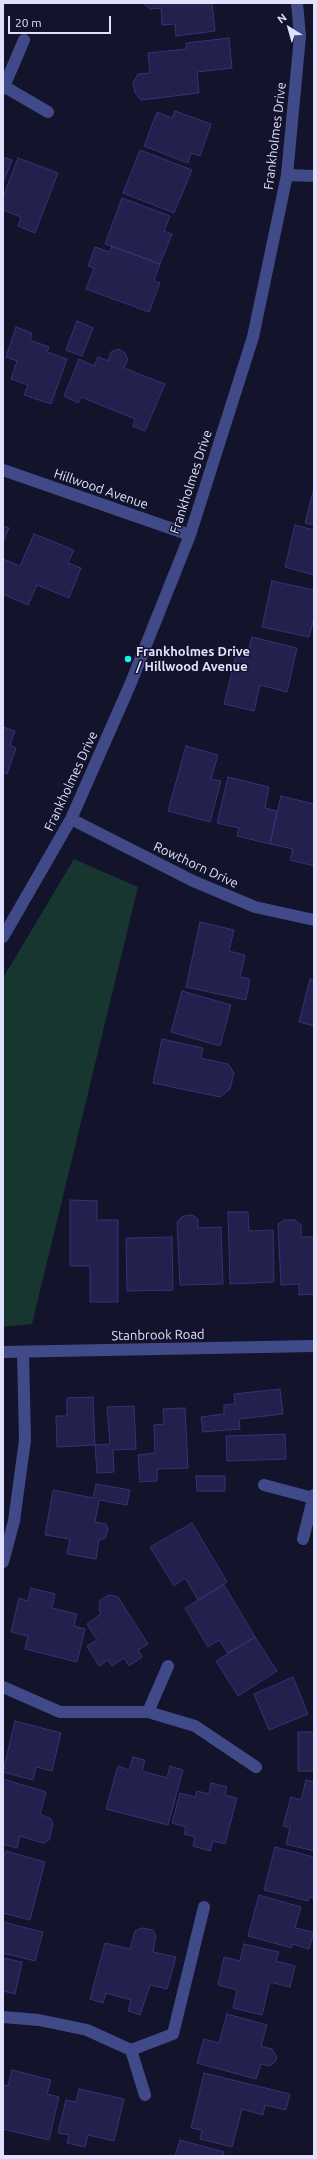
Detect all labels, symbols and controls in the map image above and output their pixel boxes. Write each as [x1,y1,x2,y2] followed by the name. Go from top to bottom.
[10,8,113,34] scale bar
[269,8,309,48] north arrow
[275,11,289,26] text: N
[15,16,42,29] text: 20 m
[261,81,289,191] street label: Frankholmes Drive
[167,428,215,536] street label: Frankholmes Drive
[52,466,150,512] street label: Hillwood Avenue
[136,644,250,675] place label: Frankholmes Drive / Hillwood Avenue
[123,654,133,664] marker: Frankholmes Drive / Hillwood Avenue
[41,729,101,833] street label: Frankholmes Drive
[151,839,241,891] street label: Rowthorn Drive
[111,1326,205,1344] street label: Stanbrook Road

